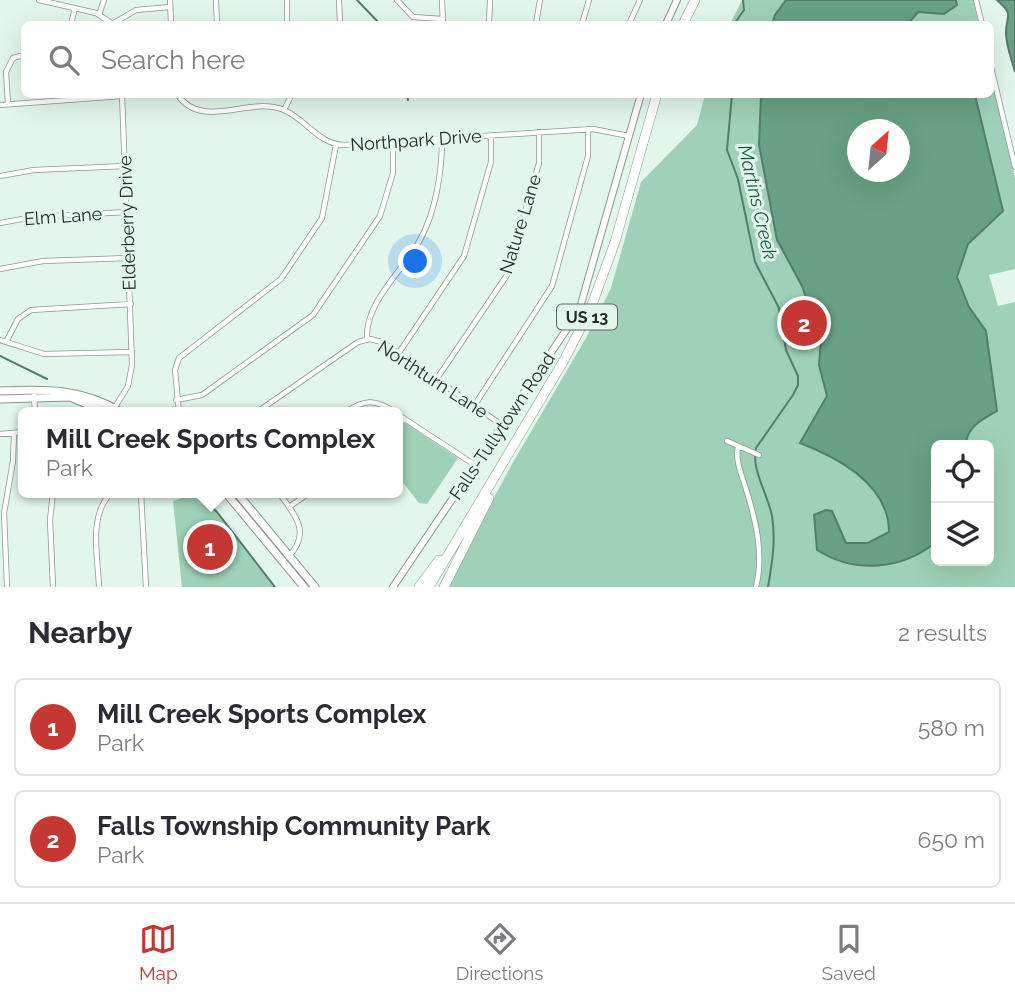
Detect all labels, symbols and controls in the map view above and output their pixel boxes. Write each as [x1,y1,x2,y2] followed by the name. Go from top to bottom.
[21,21,994,98] search box
[45,41,83,79] icon: search
[101,45,245,75] text: Search here
[847,119,910,182] north arrow
[350,125,483,155] street label: Northpark Drive
[734,142,782,262] water label: Martins Creek
[114,155,140,291] street label: Elderberry Drive
[495,171,545,276] street label: Nature Lane
[23,203,103,229] street label: Elm Lane
[398,244,432,278] your location
[781,297,827,349] pin: 2
[557,304,617,330] road number: US 13
[374,336,492,423] street label: Northturn Lane
[445,349,559,503] street label: Falls-Tullytown Road
[18,407,403,498] popup
[46,424,375,454] text: Mill Creek Sports Complex
[931,440,994,566] map controls
[931,440,994,503] button: locate
[46,454,93,481] text: Park
[931,503,994,566] button: layers
[187,521,233,573] pin: 1
[28,615,132,650] text: Nearby
[898,619,987,646] text: 2 results
[97,699,426,729] text: Mill Creek Sports Complex
[47,714,59,741] text: 1
[918,714,985,741] text: 580 m
[97,729,144,756] text: Park
[97,811,490,841] text: Falls Township Community Park
[47,826,59,853] text: 2
[918,826,985,853] text: 650 m
[97,841,144,868] text: Park
[139,920,178,984] tab: Map
[456,920,544,984] tab: Directions
[822,920,876,984] tab: Saved

